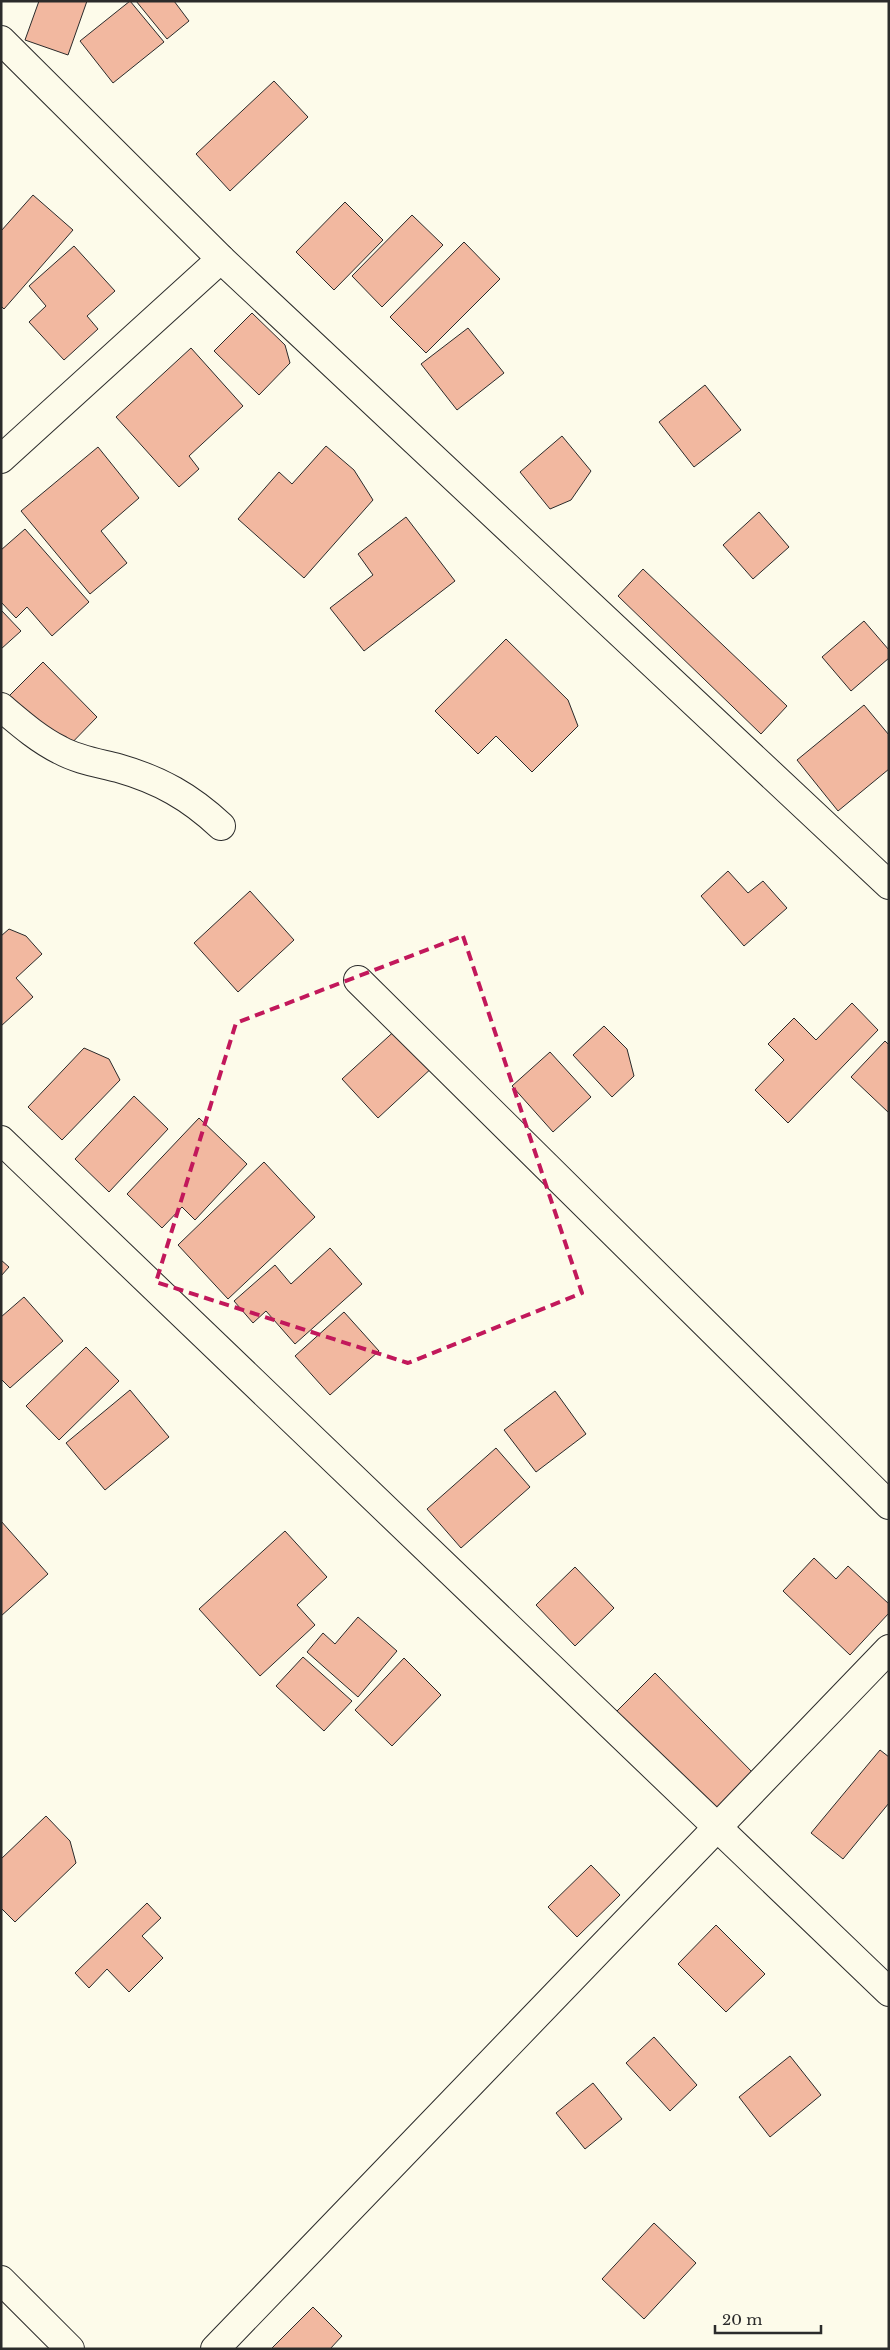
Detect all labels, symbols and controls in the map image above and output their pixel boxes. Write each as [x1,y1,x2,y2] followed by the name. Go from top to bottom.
[715,2302,821,2334] scale bar
[722,2310,762,2329] text: 20 m

